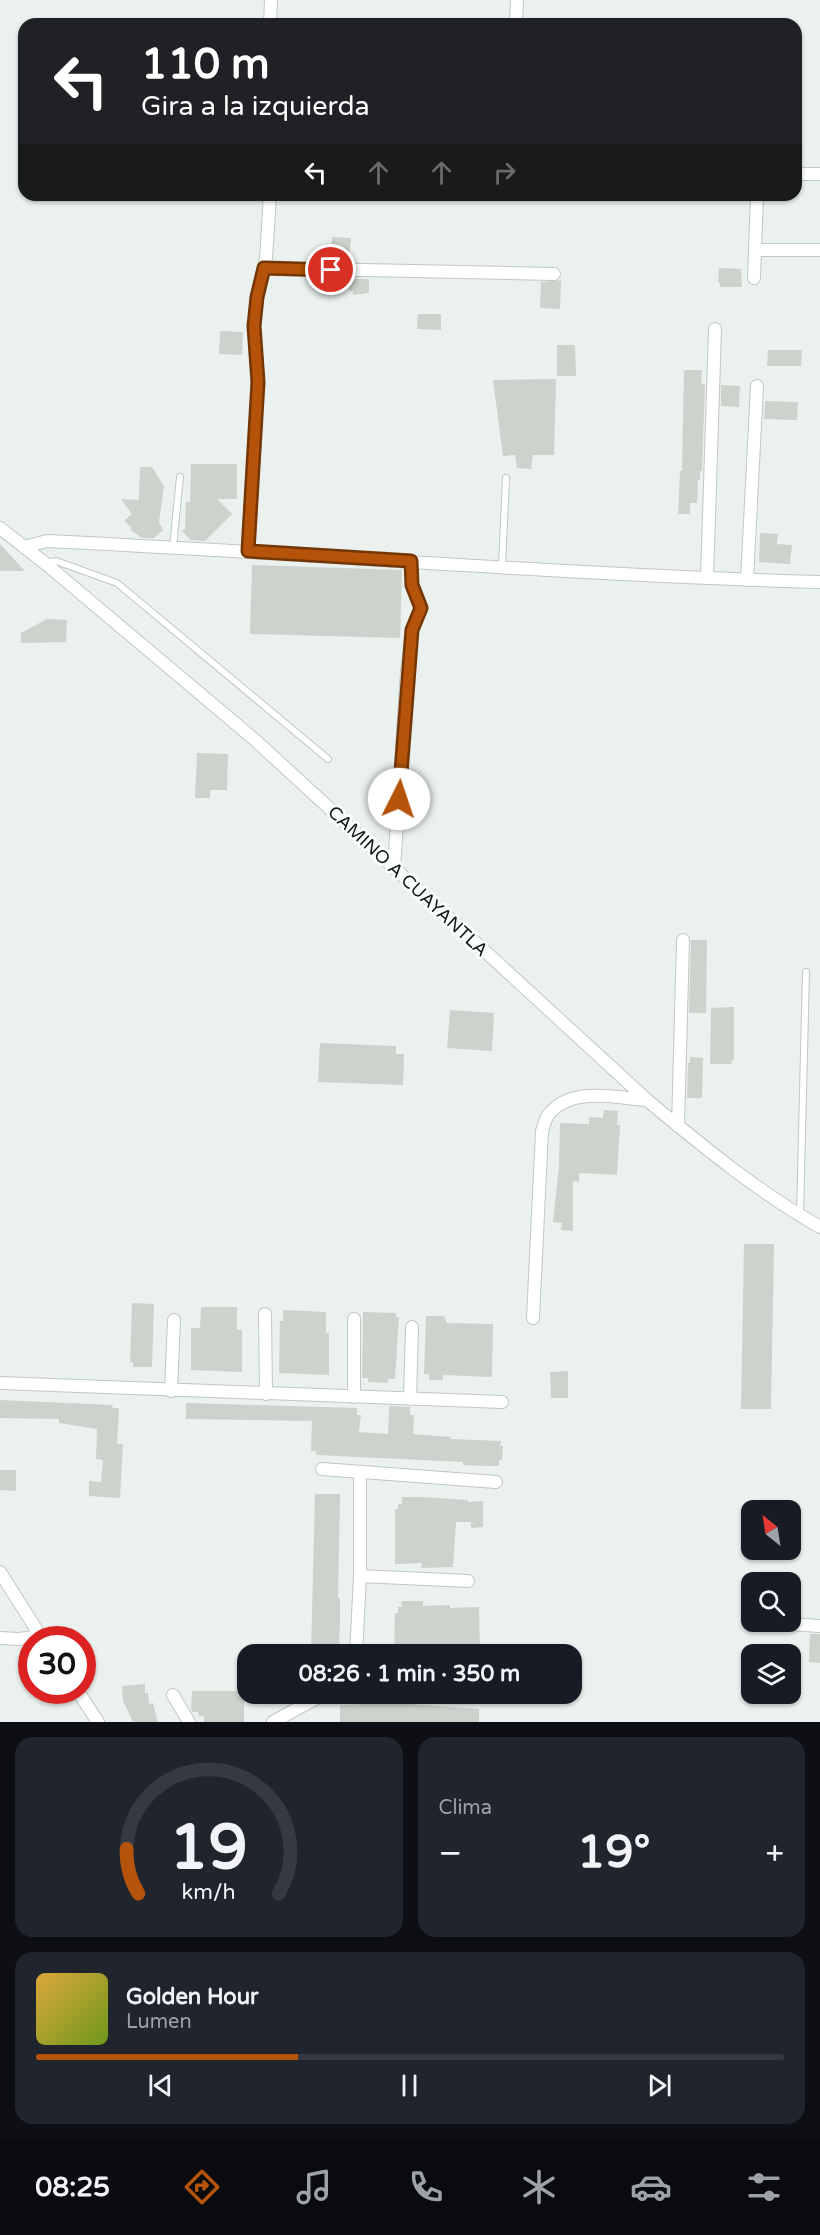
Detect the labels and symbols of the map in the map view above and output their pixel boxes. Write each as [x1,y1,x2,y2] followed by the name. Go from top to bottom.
[305,244,356,295] pin
[367,767,431,831] position arrow
[323,801,493,961] street label: CAMINO A CUAYANTLA
[741,1500,801,1560] north arrow
[18,1626,96,1704] speed limit sign: 30

